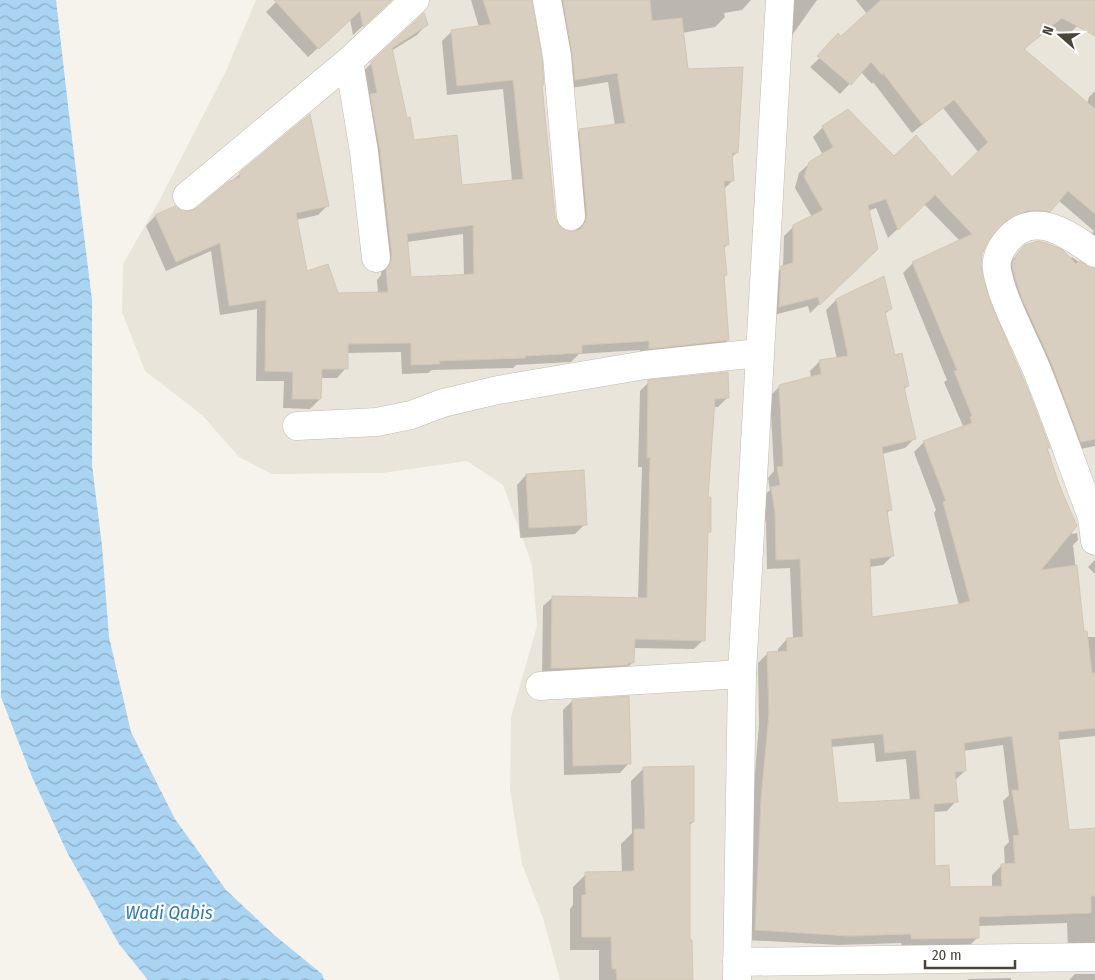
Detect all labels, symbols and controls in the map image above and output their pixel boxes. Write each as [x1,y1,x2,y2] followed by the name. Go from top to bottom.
[1035,10,1085,60] north arrow
[1039,24,1058,38] text: N
[125,901,213,924] water label: Wadi Qabis
[925,938,1015,970] scale bar
[932,946,962,964] text: 20 m

